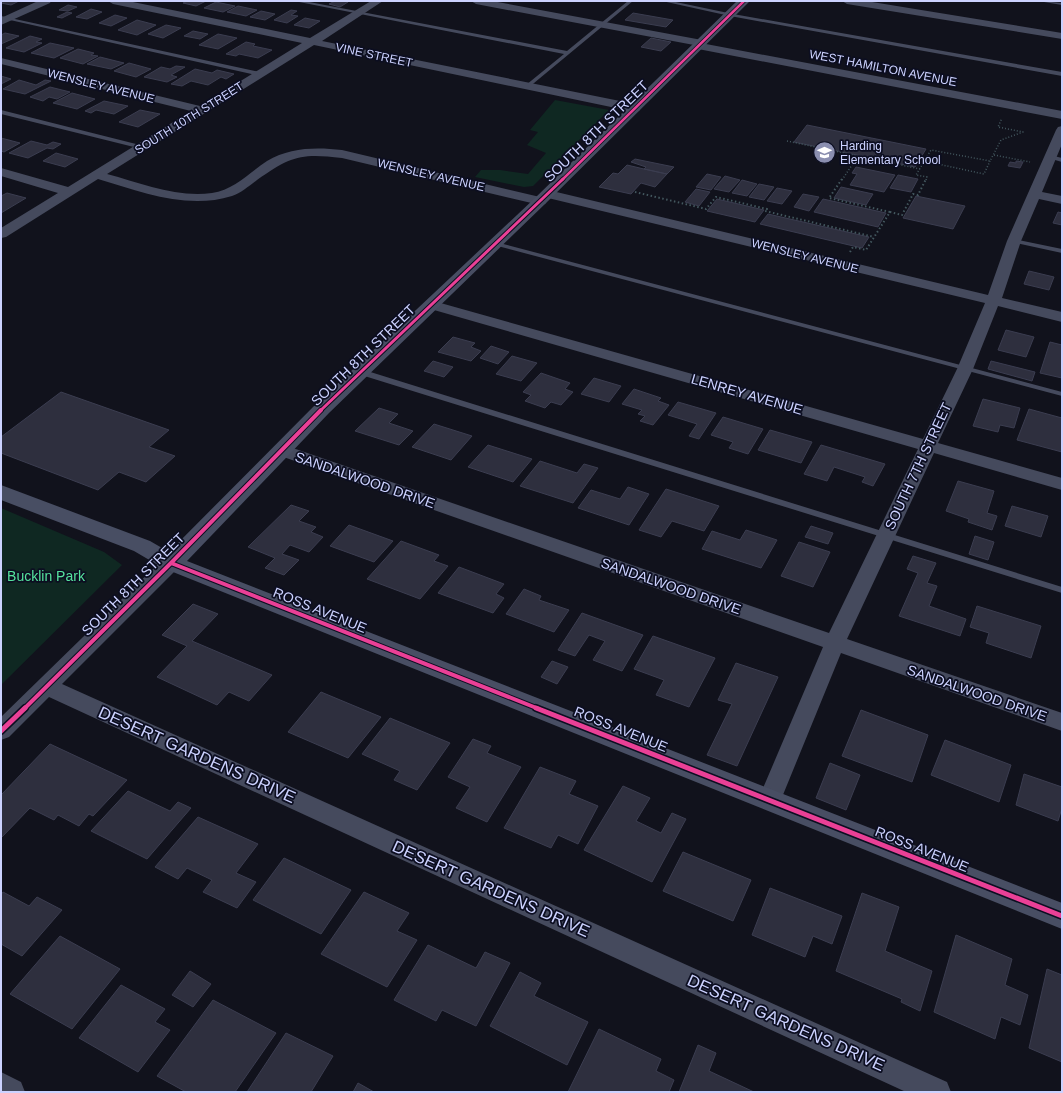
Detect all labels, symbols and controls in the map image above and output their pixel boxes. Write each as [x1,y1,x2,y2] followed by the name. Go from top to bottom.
[334,40,415,70] street label: VINE STREET
[808,47,958,89] street label: WEST HAMILTON AVENUE
[46,66,156,106] street label: WENSLEY AVENUE
[541,77,652,185] street label: SOUTH 8TH STREET
[132,78,246,157] street label: SOUTH 10TH STREET
[840,139,941,167] place label: Harding Elementary School
[812,140,838,166] school or university icon: Harding Elementary School
[376,156,486,194] street label: WENSLEY AVENUE
[750,236,860,276] street label: WENSLEY AVENUE
[308,301,419,409] street label: SOUTH 8TH STREET
[689,370,805,418] street label: LENREY AVENUE
[881,399,955,532] street label: SOUTH 7TH STREET
[293,449,437,511] street label: SANDALWOOD DRIVE
[78,529,188,639] street label: SOUTH 8TH STREET
[599,555,743,617] street label: SANDALWOOD DRIVE
[7,568,86,584] park label: Bucklin Park
[271,584,369,636] street label: ROSS AVENUE
[905,662,1049,724] street label: SANDALWOOD DRIVE
[95,703,299,807] street label: DESERT GARDENS DRIVE
[572,703,670,755] street label: ROSS AVENUE
[873,823,971,875] street label: ROSS AVENUE
[389,837,593,941] street label: DESERT GARDENS DRIVE
[684,971,888,1075] street label: DESERT GARDENS DRIVE

